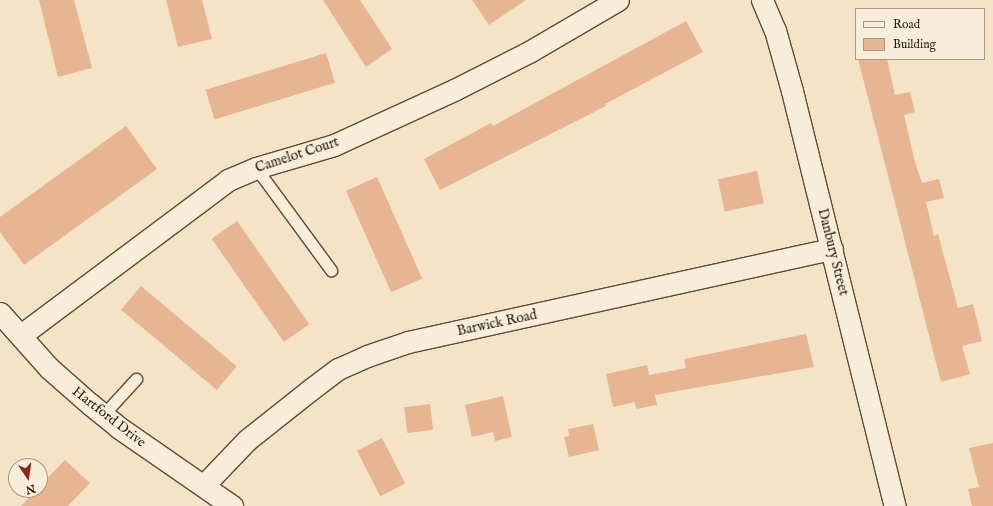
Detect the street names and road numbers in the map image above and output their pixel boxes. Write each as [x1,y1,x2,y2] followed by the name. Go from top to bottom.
[253,134,341,176] street label: Camelot Court
[814,207,852,297] street label: Danbury Street
[455,306,539,340] street label: Barwick Road
[69,383,149,451] street label: Hartford Drive

